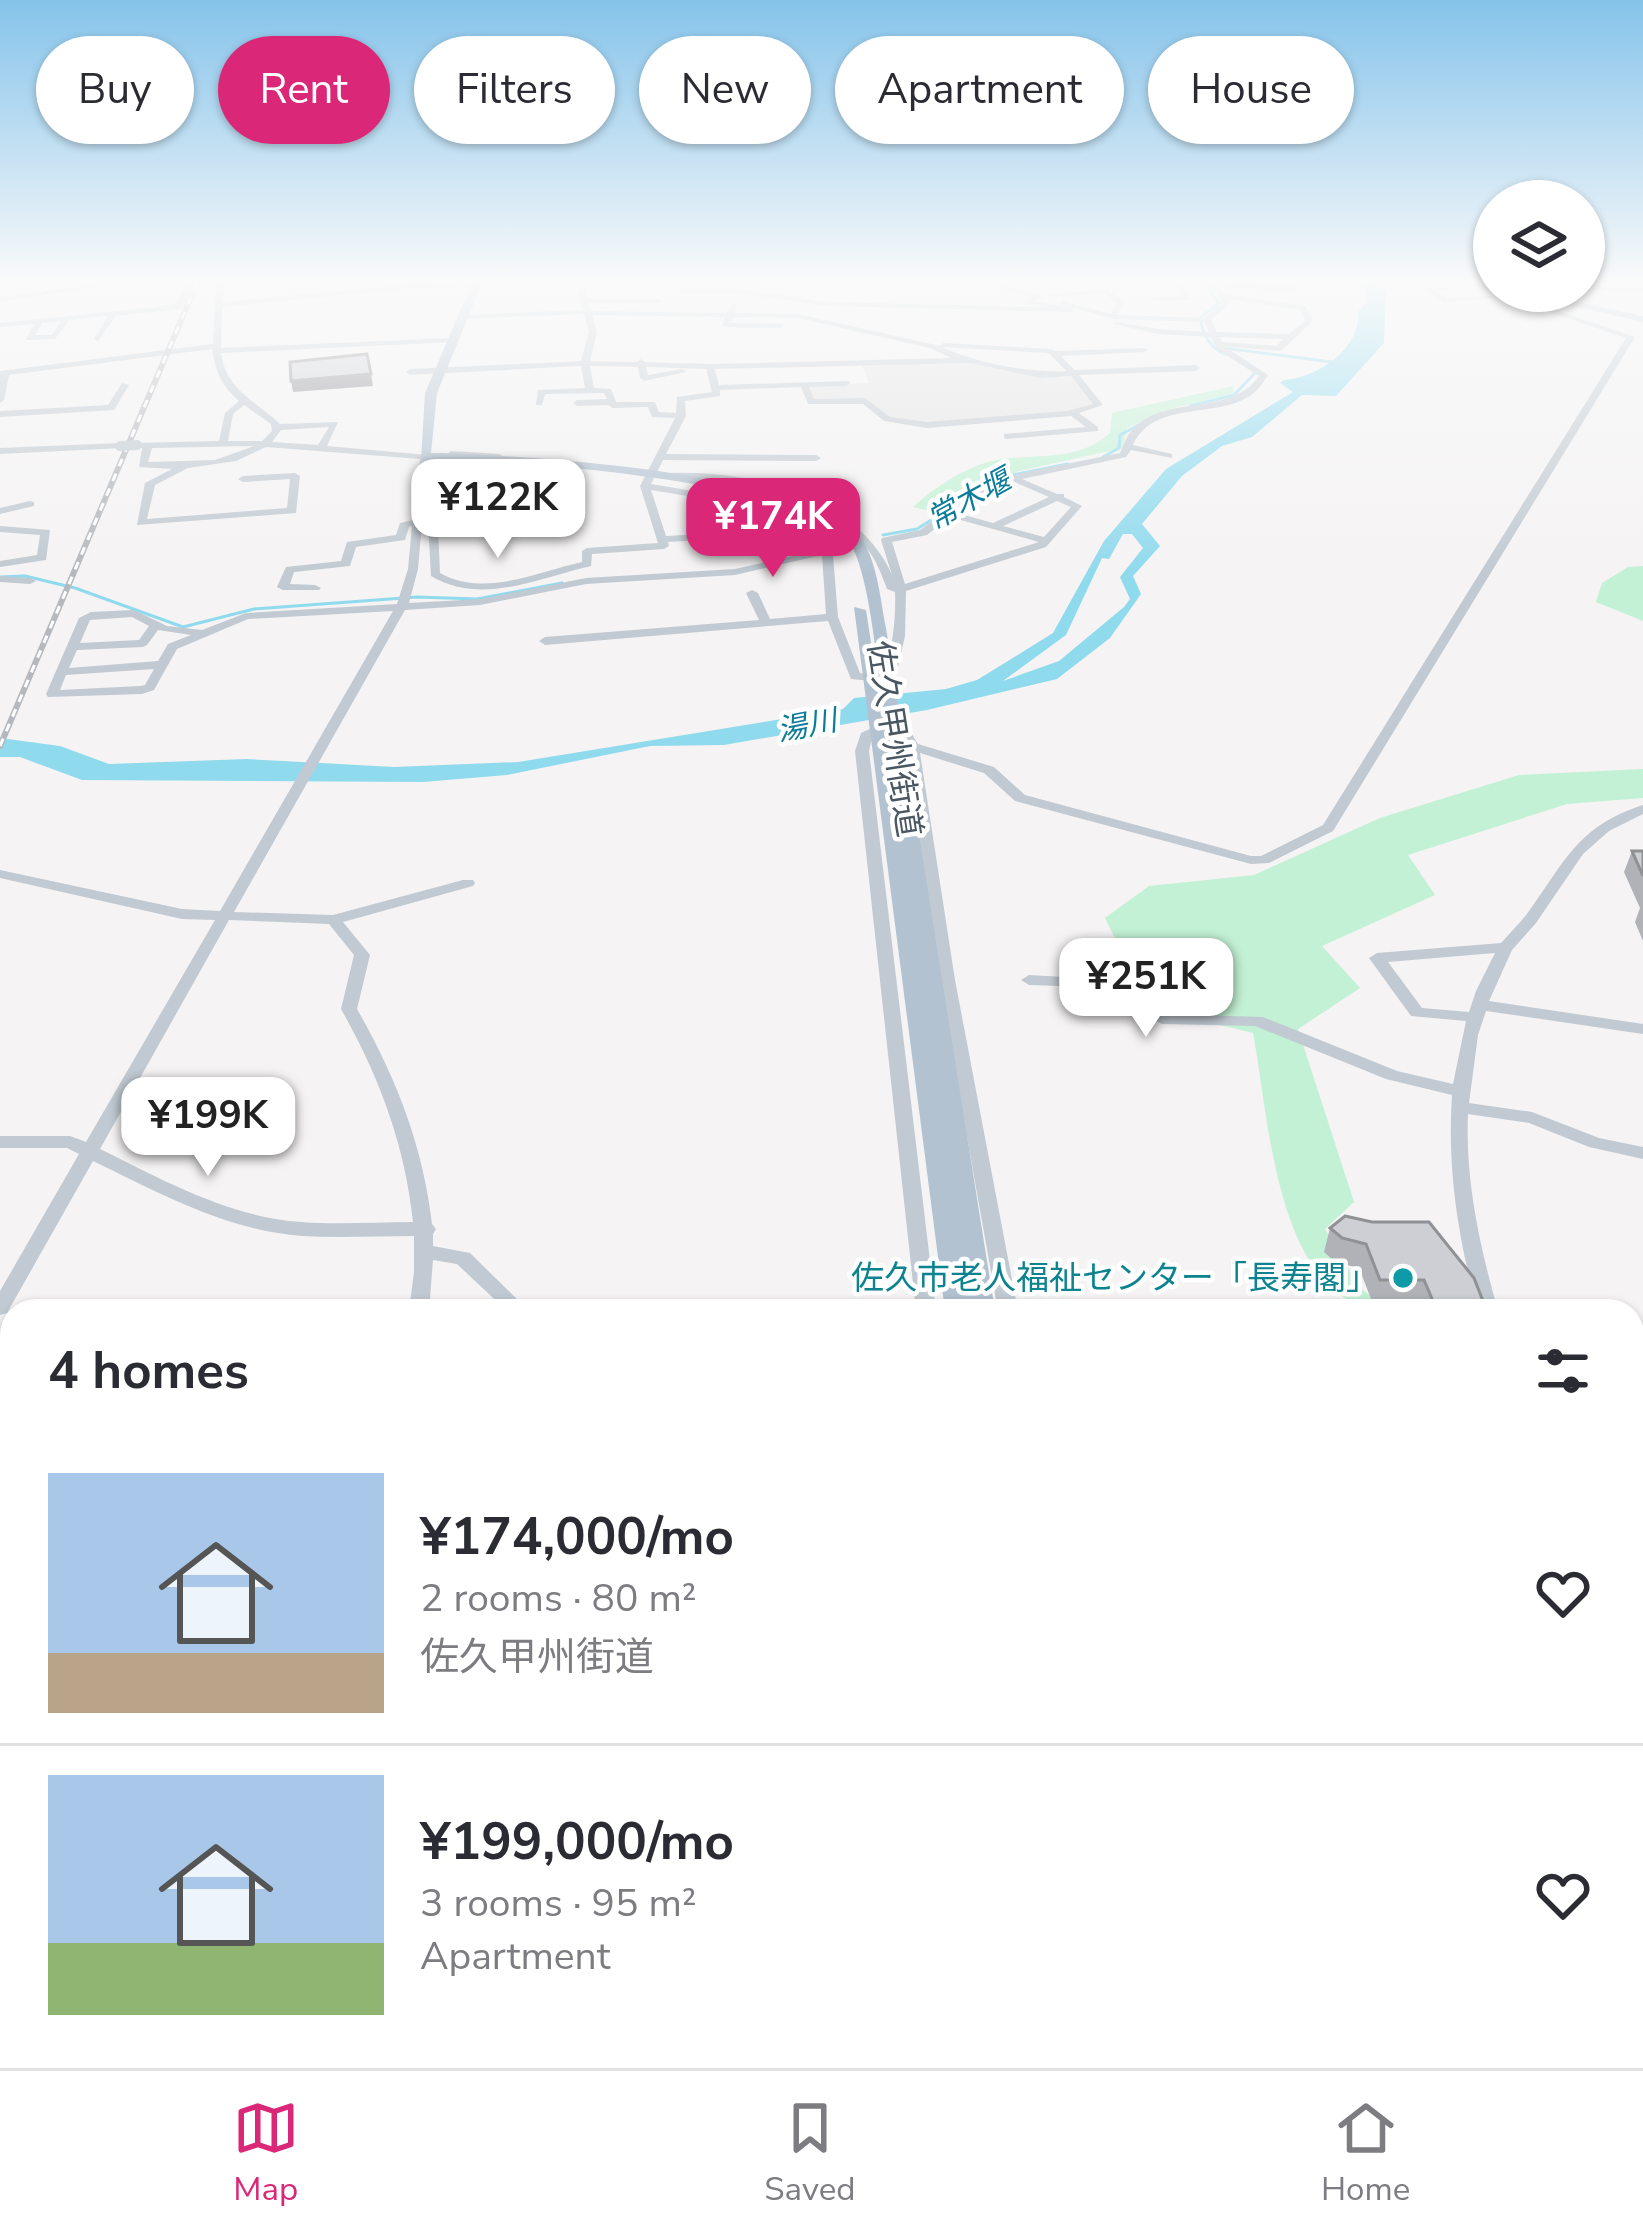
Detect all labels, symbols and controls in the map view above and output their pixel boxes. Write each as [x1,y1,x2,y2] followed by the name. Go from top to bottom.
[36,36,194,144] chip: Buy
[218,36,390,144] chip: Rent
[414,36,615,144] chip: Filters
[639,36,811,144] chip: New
[835,36,1124,144] chip: Apartment
[1148,36,1354,144] chip: House
[1473,180,1605,312] map controls
[1473,180,1605,312] button: layers
[920,458,1023,540] water label: 常木堰
[414,459,582,561] pin: ¥122K
[438,471,558,524] text: ¥122K
[689,478,857,580] pin: ¥174K
[713,490,833,543] text: ¥174K
[856,638,932,840] street label: 佐久甲州街道
[774,700,843,752] water label: 湯川
[1062,938,1230,1040] pin: ¥251K
[1086,950,1206,1003] text: ¥251K
[124,1077,292,1179] pin: ¥199K
[148,1089,268,1142] text: ¥199K
[851,1256,1379,1301] place label: 佐久市老人福祉センター「長寿閣」
[1390,1265,1416,1291] marker: 佐久市老人福祉センター「長寿閣」
[48,1336,249,1406] text: 4 homes
[1530,1338,1596,1404] icon: filters
[420,1502,734,1572] text: ¥174,000/mo
[144,1521,288,1665] icon: home
[1530,1560,1596,1626] icon: heart
[420,1572,697,1625] text: 2 rooms · 80 m²
[420,1631,654,1684] text: 佐久甲州街道
[420,1807,734,1877] text: ¥199,000/mo
[144,1823,288,1967] icon: home
[1530,1862,1596,1928] icon: heart
[420,1877,697,1930] text: 3 rooms · 95 m²
[420,1930,610,1983] text: Apartment
[233,2095,299,2212] tab: Map
[764,2095,855,2212] tab: Saved
[1321,2095,1410,2212] tab: Home

